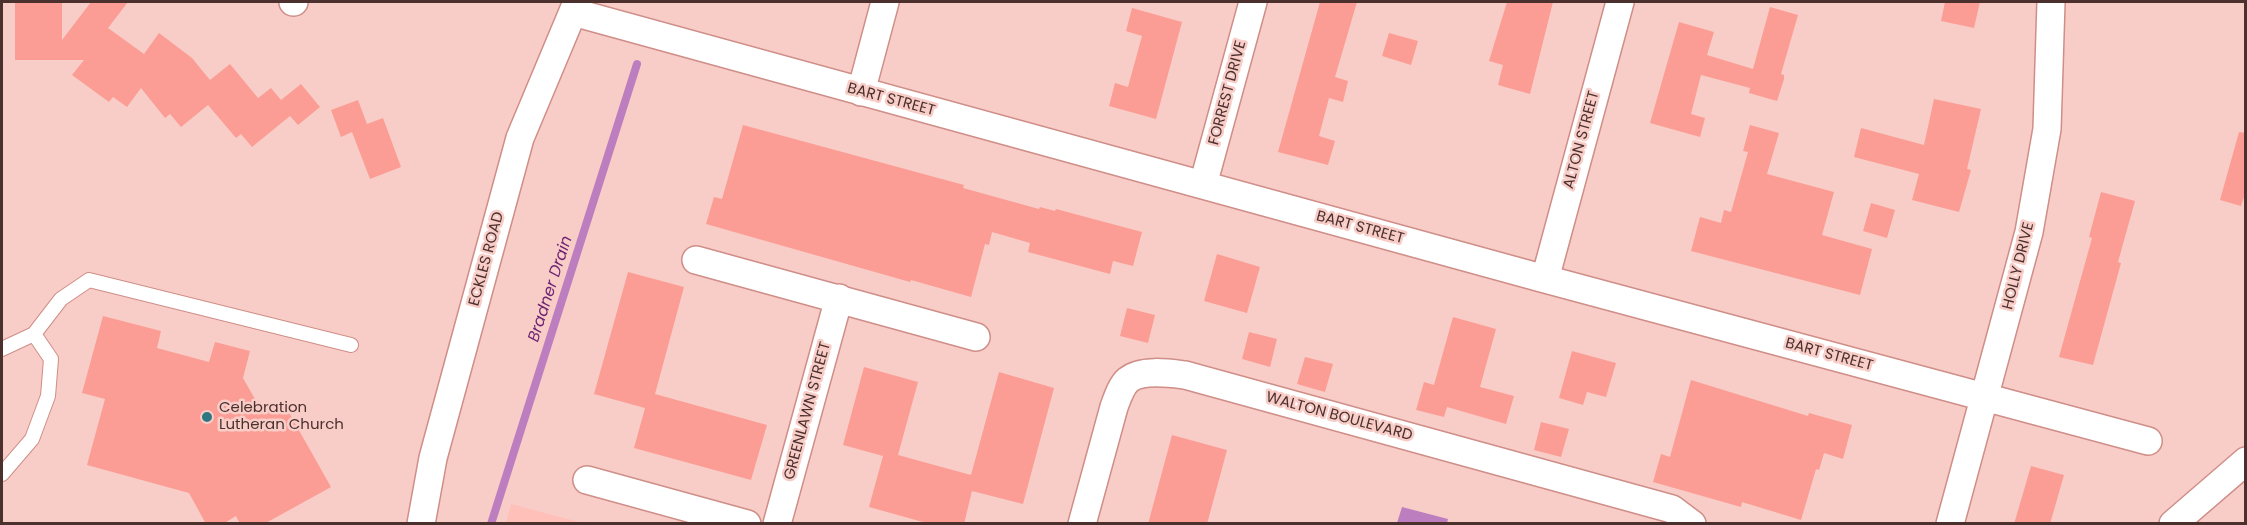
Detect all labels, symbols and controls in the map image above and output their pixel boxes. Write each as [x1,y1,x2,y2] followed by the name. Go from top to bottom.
[1205,39,1251,147] street label: FORREST DRIVE
[845,80,937,120] street label: BART STREET
[1560,89,1604,191] street label: ALTON STREET
[1314,208,1406,248] street label: BART STREET
[466,210,508,308] street label: ECKLES ROAD
[1999,221,2039,311] street label: HOLLY DRIVE
[525,233,577,345] water label: Bradner Drain
[1783,335,1875,375] street label: BART STREET
[781,340,835,482] street label: GREENLAWN STREET
[1264,389,1414,445] street label: WALTON BOULEVARD
[219,399,344,434] place label: Celebration Lutheran Church
[200,410,214,424] marker: Celebration Lutheran Church

